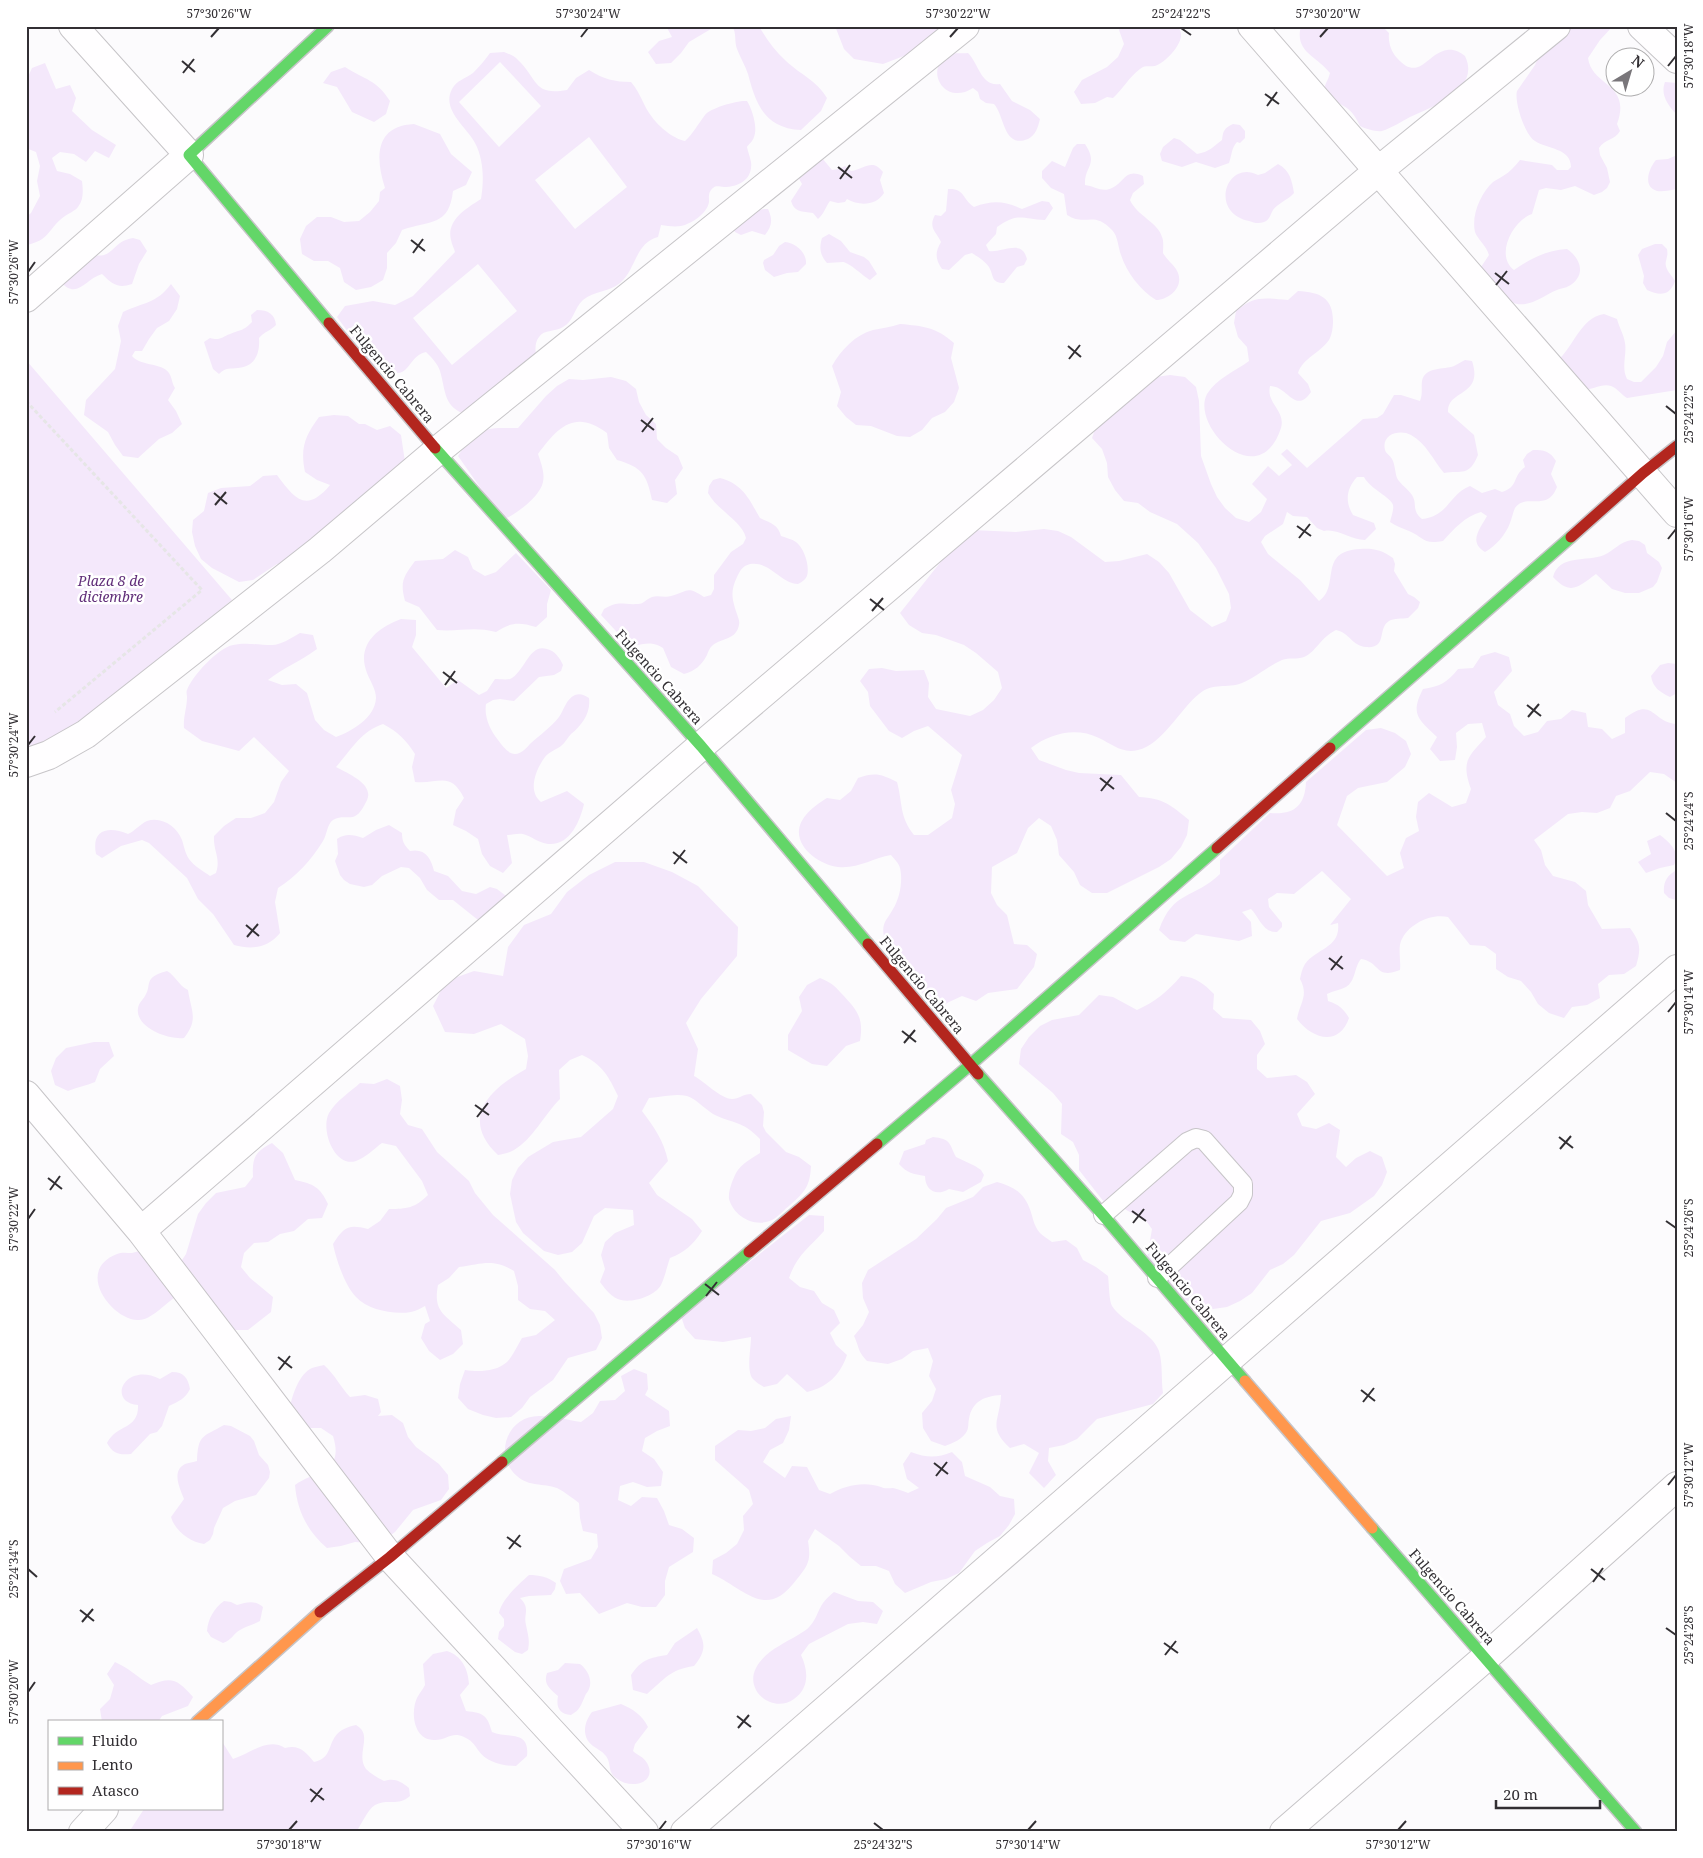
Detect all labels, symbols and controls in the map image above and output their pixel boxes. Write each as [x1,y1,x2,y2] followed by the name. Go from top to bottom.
[186,5,252,22] text: 57°30'26"W
[555,5,621,22] text: 57°30'24"W
[925,5,991,22] text: 57°30'22"W
[1151,5,1211,22] text: 25°24'22"S
[1295,5,1361,22] text: 57°30'20"W
[1680,23,1697,89] text: 57°30'18"W
[1606,48,1656,98] north arrow
[1628,50,1649,72] text: N
[5,239,22,305] text: 57°30'26"W
[346,321,439,427] street label: Fulgencio Cabrera
[1680,384,1697,444] text: 25°24'22"S
[1680,496,1697,562] text: 57°30'16"W
[77,571,144,606] park label: Plaza 8 de diciembre
[611,625,707,728] street label: Fulgencio Cabrera
[5,712,22,778] text: 57°30'24"W
[1680,791,1697,851] text: 25°24'24"S
[876,932,969,1038] street label: Fulgencio Cabrera
[1680,969,1697,1035] text: 57°30'14"W
[5,1186,22,1252] text: 57°30'22"W
[1680,1198,1697,1258] text: 25°24'26"S
[1142,1238,1235,1344] street label: Fulgencio Cabrera
[1680,1442,1697,1508] text: 57°30'12"W
[5,1539,22,1599] text: 25°24'34"S
[1405,1544,1500,1649] street label: Fulgencio Cabrera
[1680,1605,1697,1665] text: 25°24'28"S
[5,1659,22,1725] text: 57°30'20"W
[48,1720,222,1810] legend
[92,1730,138,1750] text: Fluido
[92,1754,133,1774] text: Lento
[1496,1778,1599,1810] scale bar
[92,1780,139,1800] text: Atasco
[1503,1784,1538,1804] text: 20 m
[256,1836,322,1853] text: 57°30'18"W
[626,1836,692,1853] text: 57°30'16"W
[853,1836,913,1853] text: 25°24'32"S
[995,1836,1061,1853] text: 57°30'14"W
[1365,1836,1431,1853] text: 57°30'12"W

